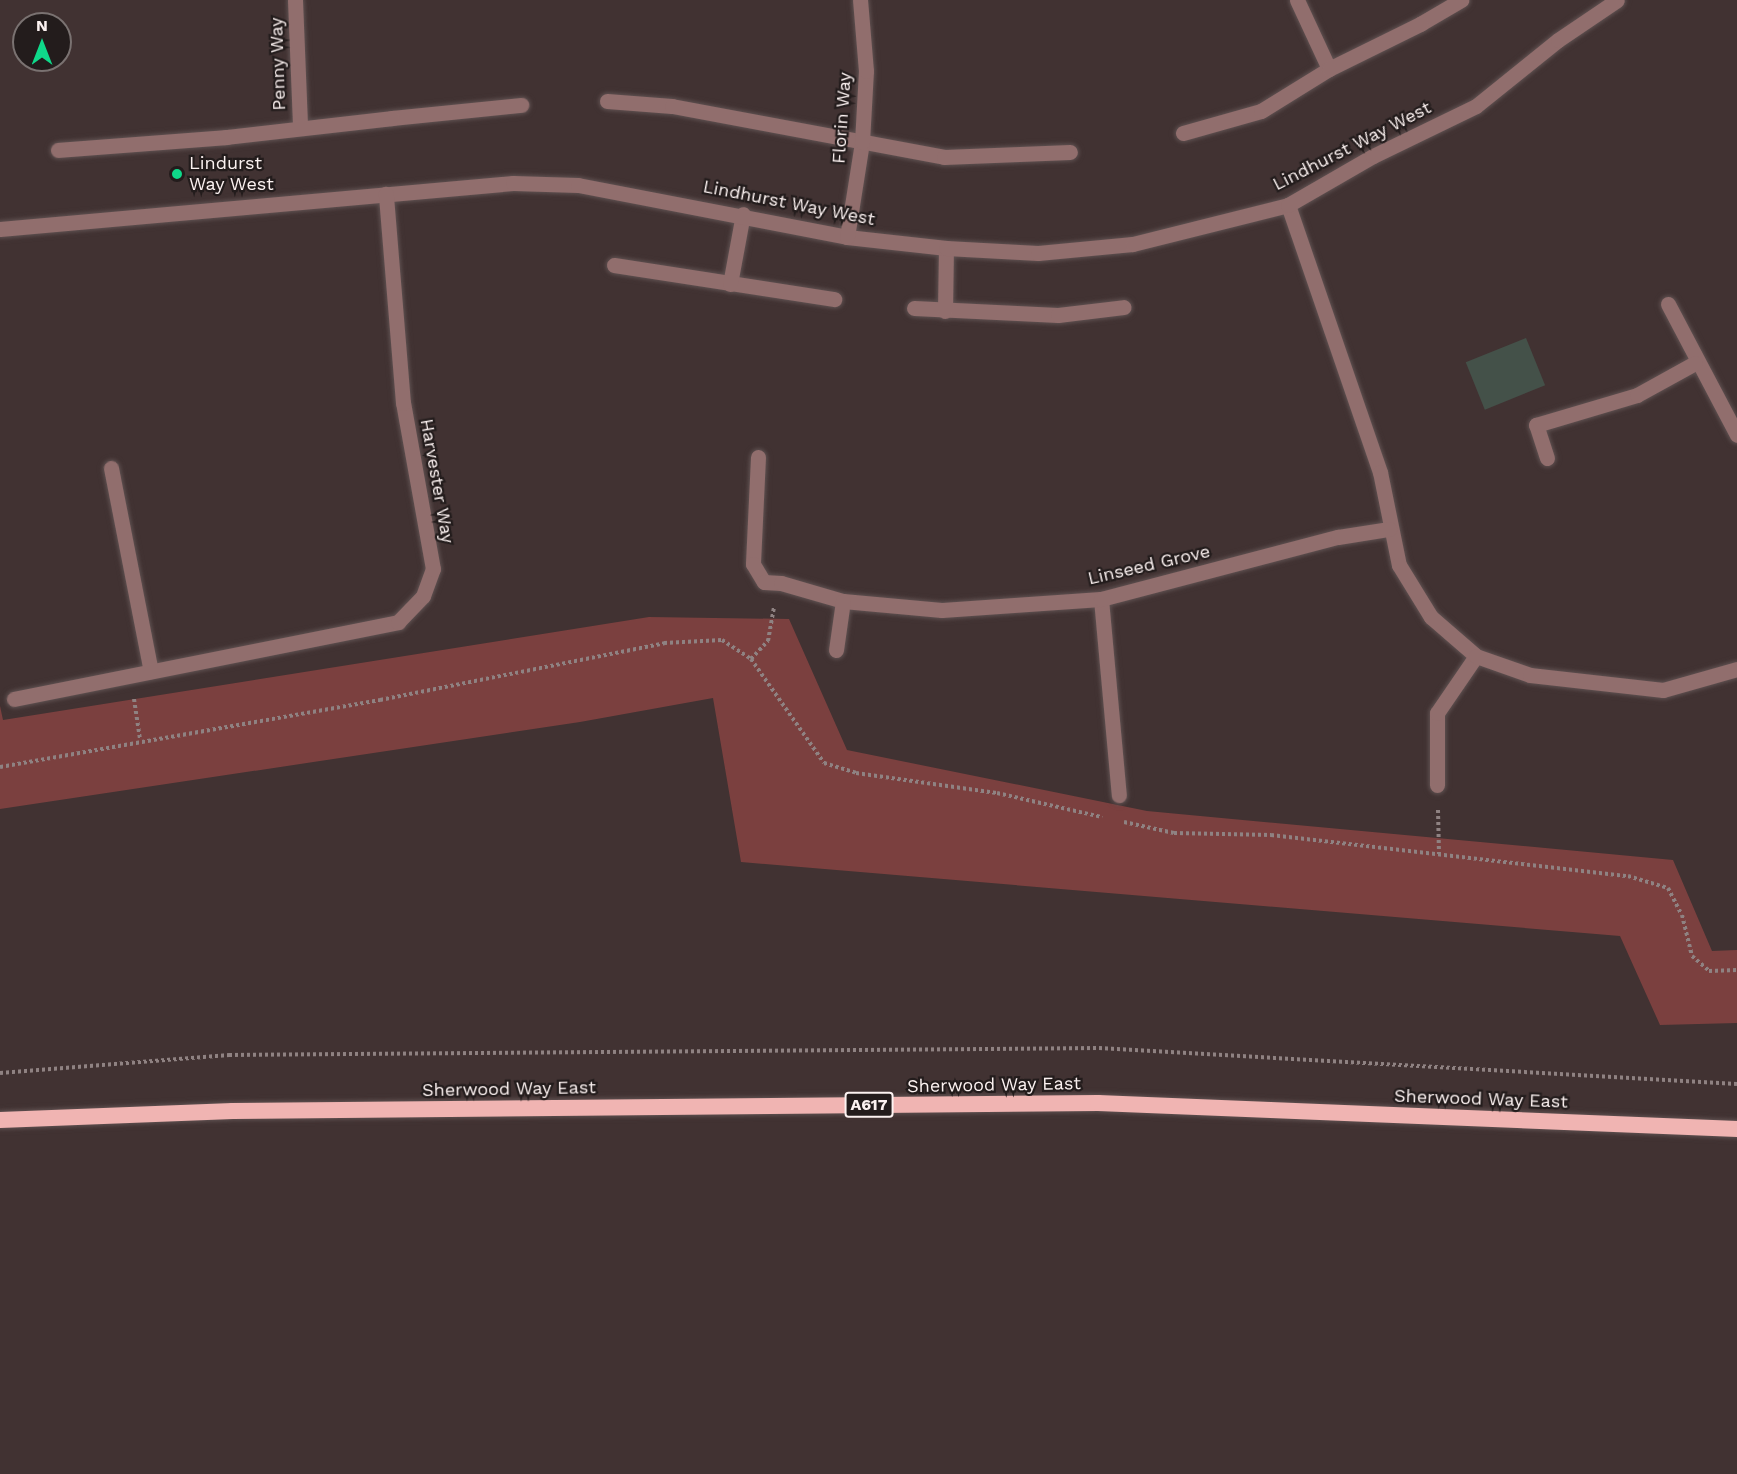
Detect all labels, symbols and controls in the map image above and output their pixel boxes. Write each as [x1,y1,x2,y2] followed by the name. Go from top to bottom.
[12,12,72,72] north arrow
[36,16,48,35] text: N
[266,17,290,111] street label: Penny Way
[828,71,856,165] street label: Florin Way
[1269,96,1435,196] street label: Lindhurst Way West
[189,153,275,195] place label: Lindurst Way West
[170,167,184,181] marker: Lindurst Way West
[700,176,878,230] street label: Lindhurst Way West
[415,417,459,545] street label: Harvester Way
[1086,540,1212,590] street label: Linseed Grove
[907,1073,1081,1097] street label: Sherwood Way East
[422,1077,596,1101] street label: Sherwood Way East
[1393,1085,1569,1113] street label: Sherwood Way East
[844,1092,894,1118] road number: A617

